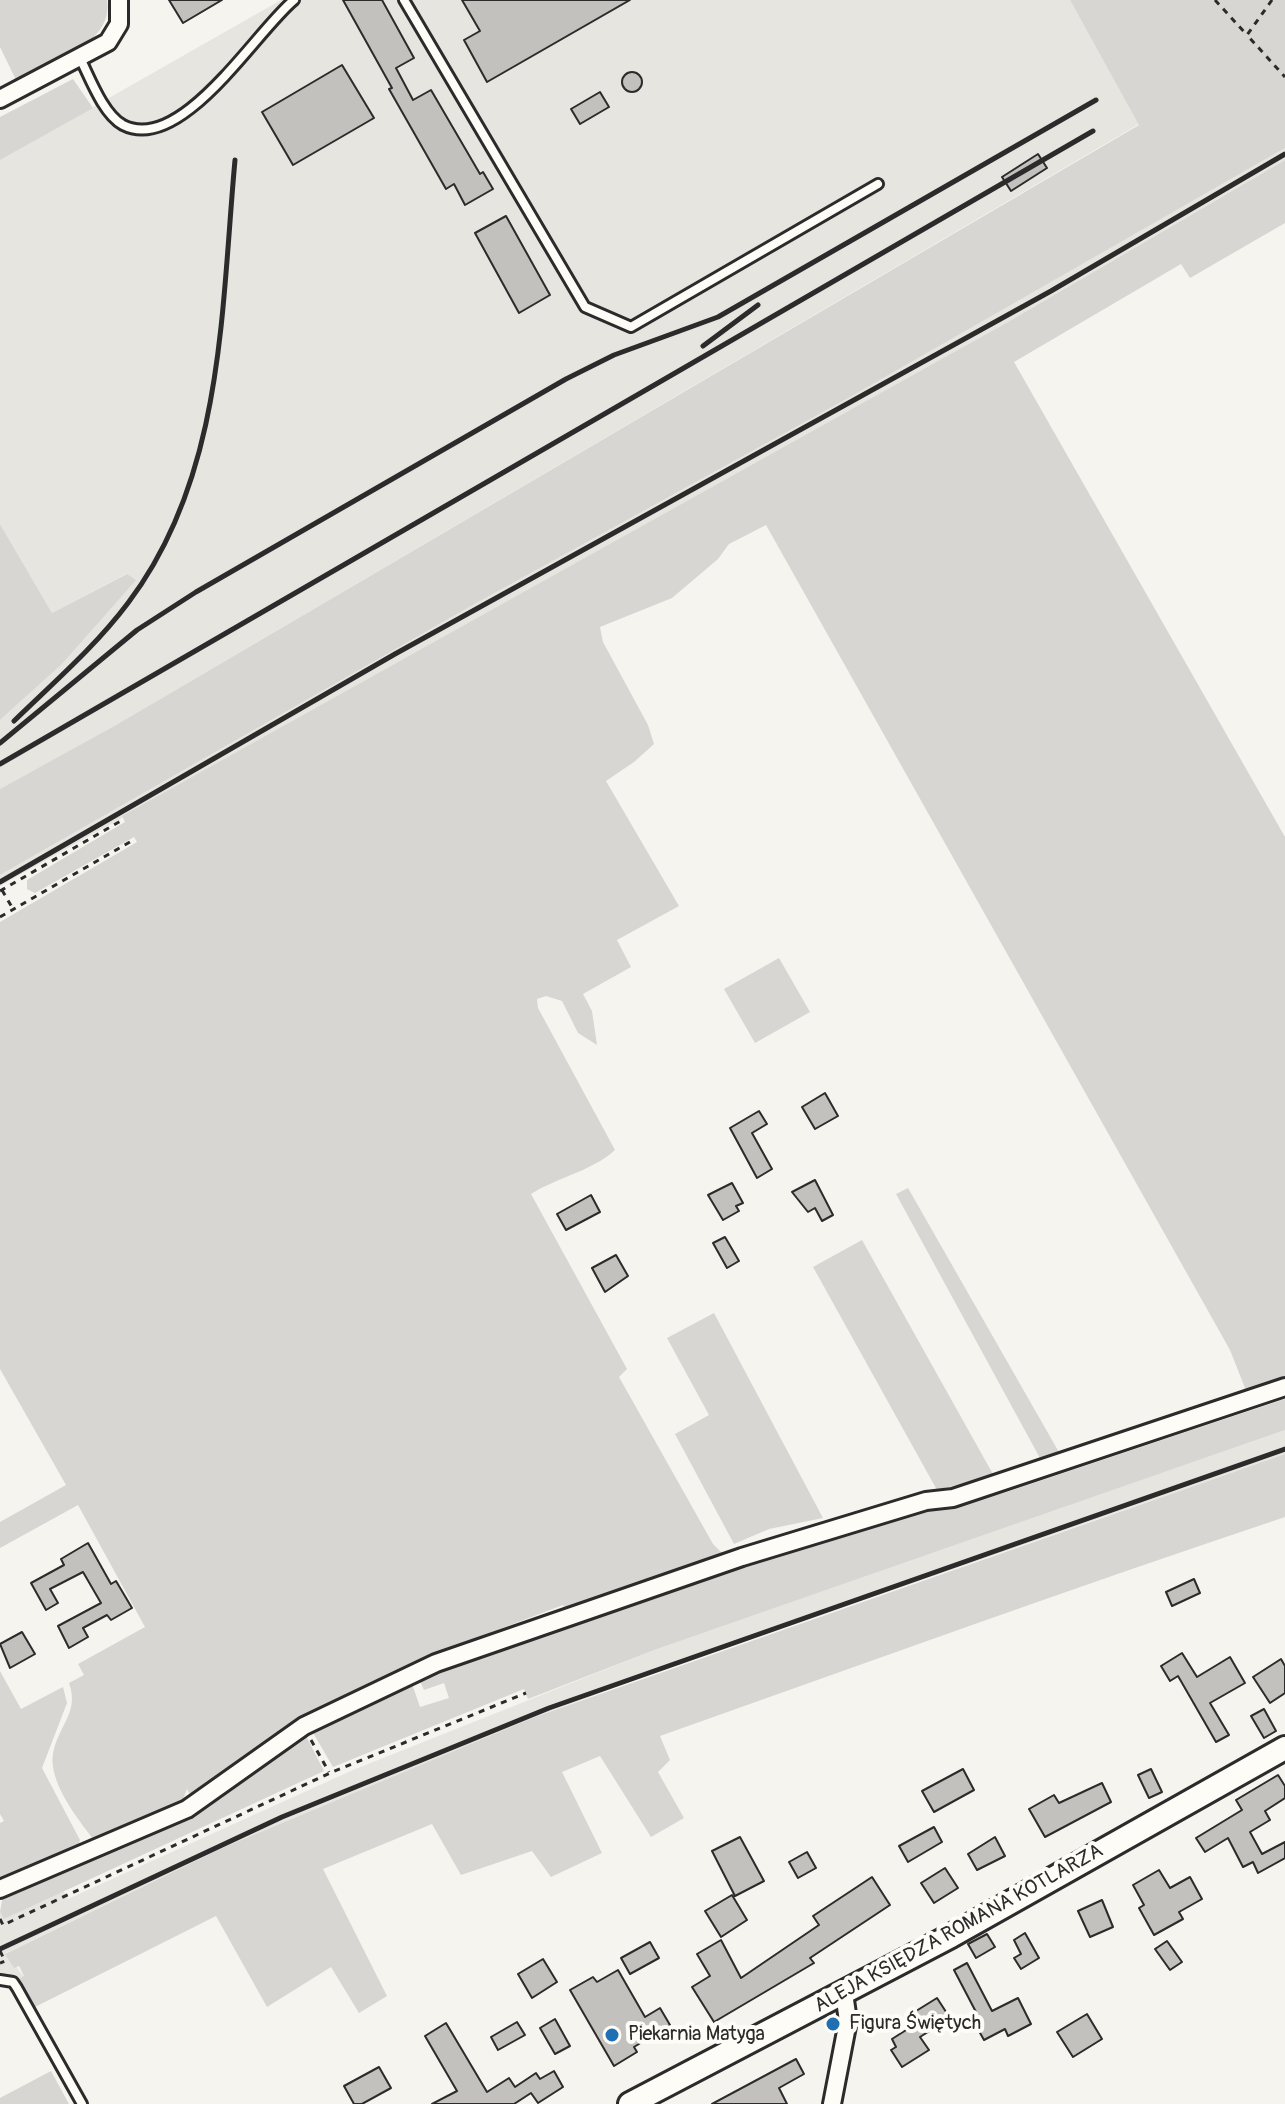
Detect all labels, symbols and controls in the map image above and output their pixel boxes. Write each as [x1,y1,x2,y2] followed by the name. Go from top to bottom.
[810,1839,1108,2019] street label: ALEJA KSIĘDZA ROMANA KOTLARZA
[849,2012,981,2036] place label: Figura Świętych
[824,2015,842,2033] marker: Figura Świętych
[628,2023,765,2047] place label: Piekarnia Matyga
[603,2026,621,2044] marker: Piekarnia Matyga

